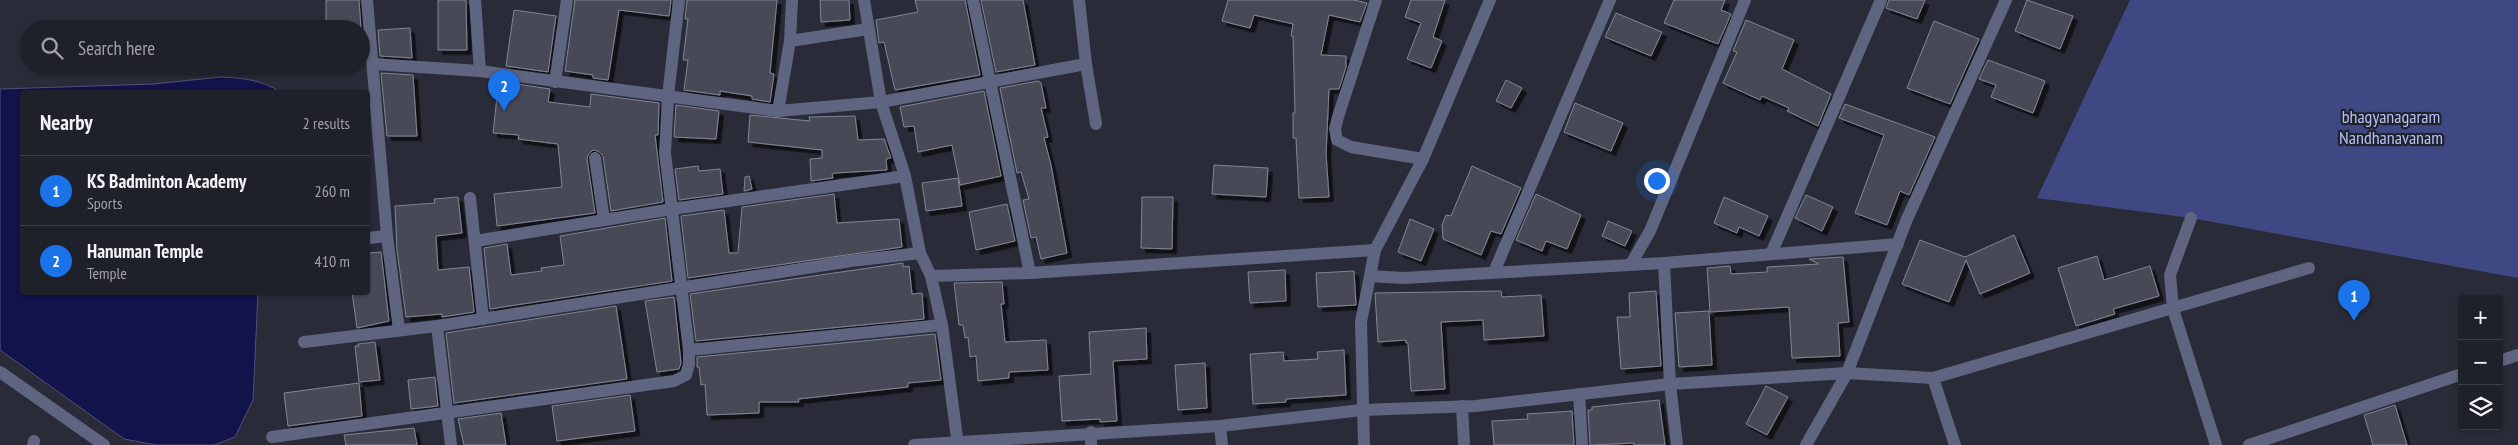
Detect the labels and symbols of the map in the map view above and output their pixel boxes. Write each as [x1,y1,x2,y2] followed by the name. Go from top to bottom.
[488,70,520,111] pin: 2
[2339,105,2443,149] park label: bhagyanagaram Nandhanavanam
[1644,168,1670,194] your location
[2338,280,2370,321] pin: 1

